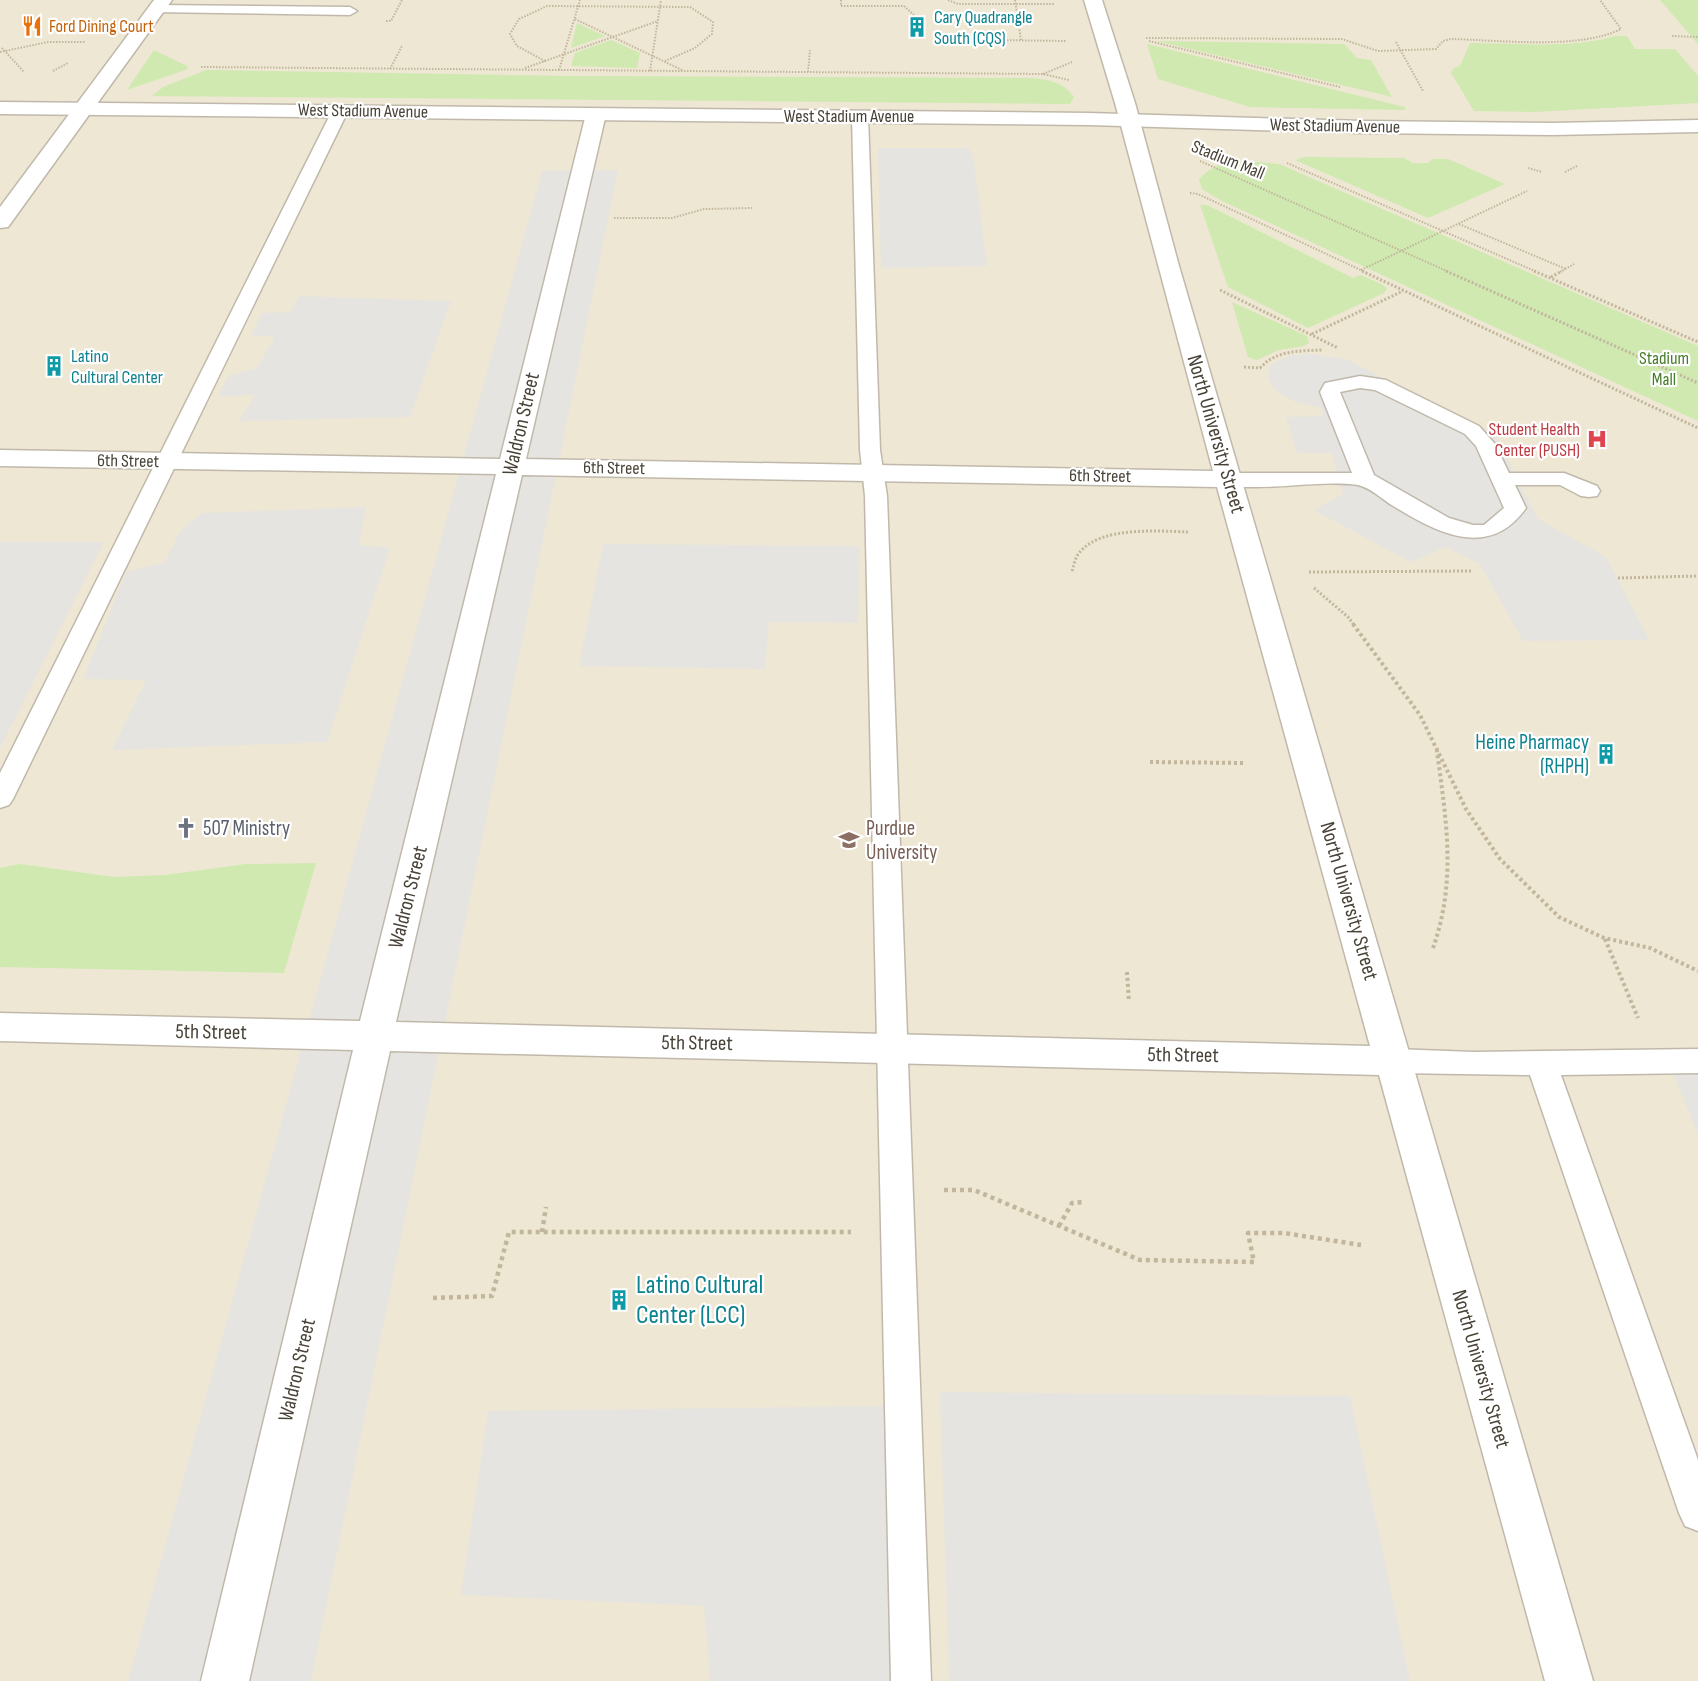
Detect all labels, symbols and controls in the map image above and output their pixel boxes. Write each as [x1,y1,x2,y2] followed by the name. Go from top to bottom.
[934,7,1033,49] place label: Cary Quadrangle South (CQS)
[20,14,44,38] restaurant icon: Ford Dining Court
[905,15,929,39] building icon: Cary Quadrangle South (CQS)
[49,16,154,37] place label: Ford Dining Court
[298,99,428,123] street label: West Stadium Avenue
[784,106,914,127] street label: West Stadium Avenue
[1270,114,1400,138] street label: West Stadium Avenue
[1188,136,1268,184] street label: Stadium Mall
[71,346,163,388] place label: Latino Cultural Center
[1639,348,1689,390] park label: Stadium Mall
[1181,352,1251,516] street label: North University Street
[42,354,66,378] building icon: Latino Cultural Center
[497,370,545,478] street label: Waldron Street
[1489,419,1580,461] place label: Student Health Center (PUSH)
[1585,427,1609,451] hospital icon: Student Health Center (PUSH)
[97,450,160,472] street label: 6th Street
[583,457,646,479] street label: 6th Street
[1069,465,1132,487] street label: 6th Street
[1475,730,1589,779] place label: Heine Pharmacy (RHPH)
[1594,742,1618,766] building icon: Heine Pharmacy (RHPH)
[174,816,198,840] church icon: 507 Ministry
[203,816,290,841] place label: 507 Ministry
[866,816,937,865] place label: Purdue University
[1314,819,1384,983] street label: North University Street
[837,828,861,852] school or university icon: Purdue University
[383,843,433,951] street label: Waldron Street
[175,1019,247,1045] street label: 5th Street
[661,1030,733,1056] street label: 5th Street
[1147,1042,1219,1068] street label: 5th Street
[636,1270,763,1331] place label: Latino Cultural Center (LCC)
[1446,1287,1516,1451] street label: North University Street
[607,1288,631,1312] building icon: Latino Cultural Center (LCC)
[273,1316,321,1424] street label: Waldron Street

